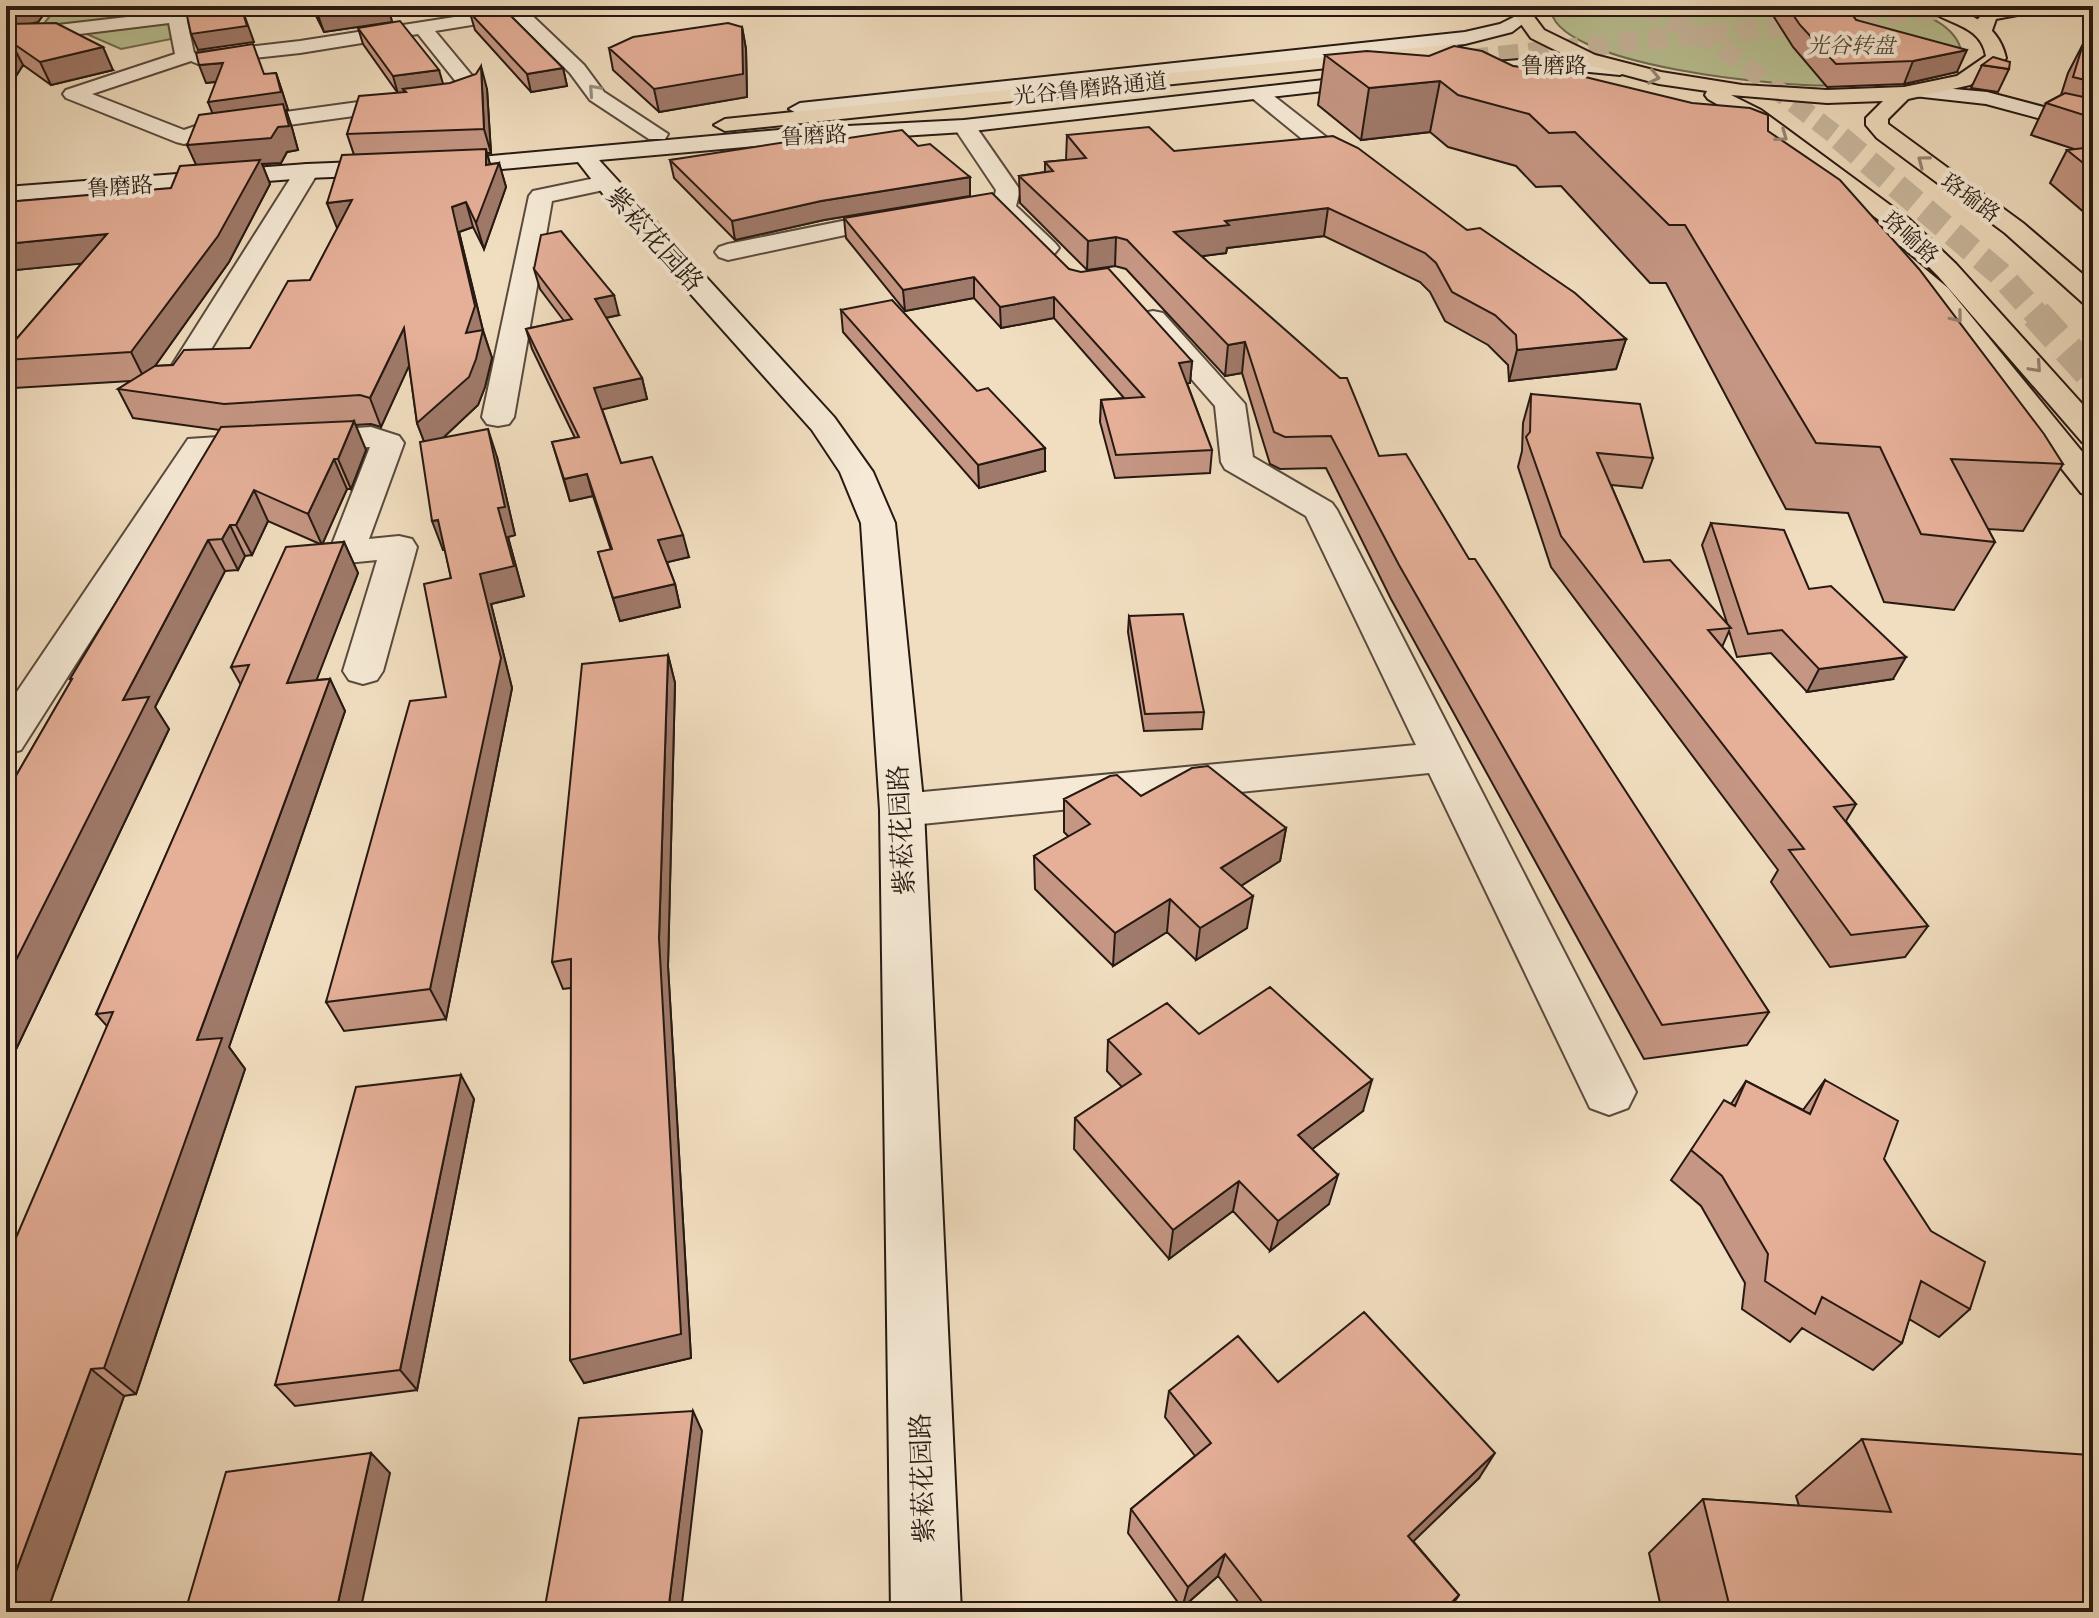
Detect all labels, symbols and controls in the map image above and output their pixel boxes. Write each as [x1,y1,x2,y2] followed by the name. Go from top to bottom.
[1807,33,1898,60] park label: 光谷转盘
[1521,53,1587,80] street label: 鲁磨路
[1012,68,1168,111] street label: 光谷鲁磨路通道
[1647,68,1661,85] one-way arrow
[589,84,604,99] one-way arrow
[780,121,848,152] street label: 鲁磨路
[1774,127,1788,141] one-way arrow
[1917,157,1932,171] one-way arrow
[1935,168,2005,229] street label: 珞瑜路
[86,172,154,203] street label: 鲁磨路
[599,181,710,299] street label: 紫菘花园路
[1876,206,1944,270] street label: 珞喻路
[1947,308,1961,323] one-way arrow
[2026,358,2040,373] one-way arrow
[883,764,921,896] street label: 紫菘花园路
[905,1412,941,1543] street label: 紫菘花园路

